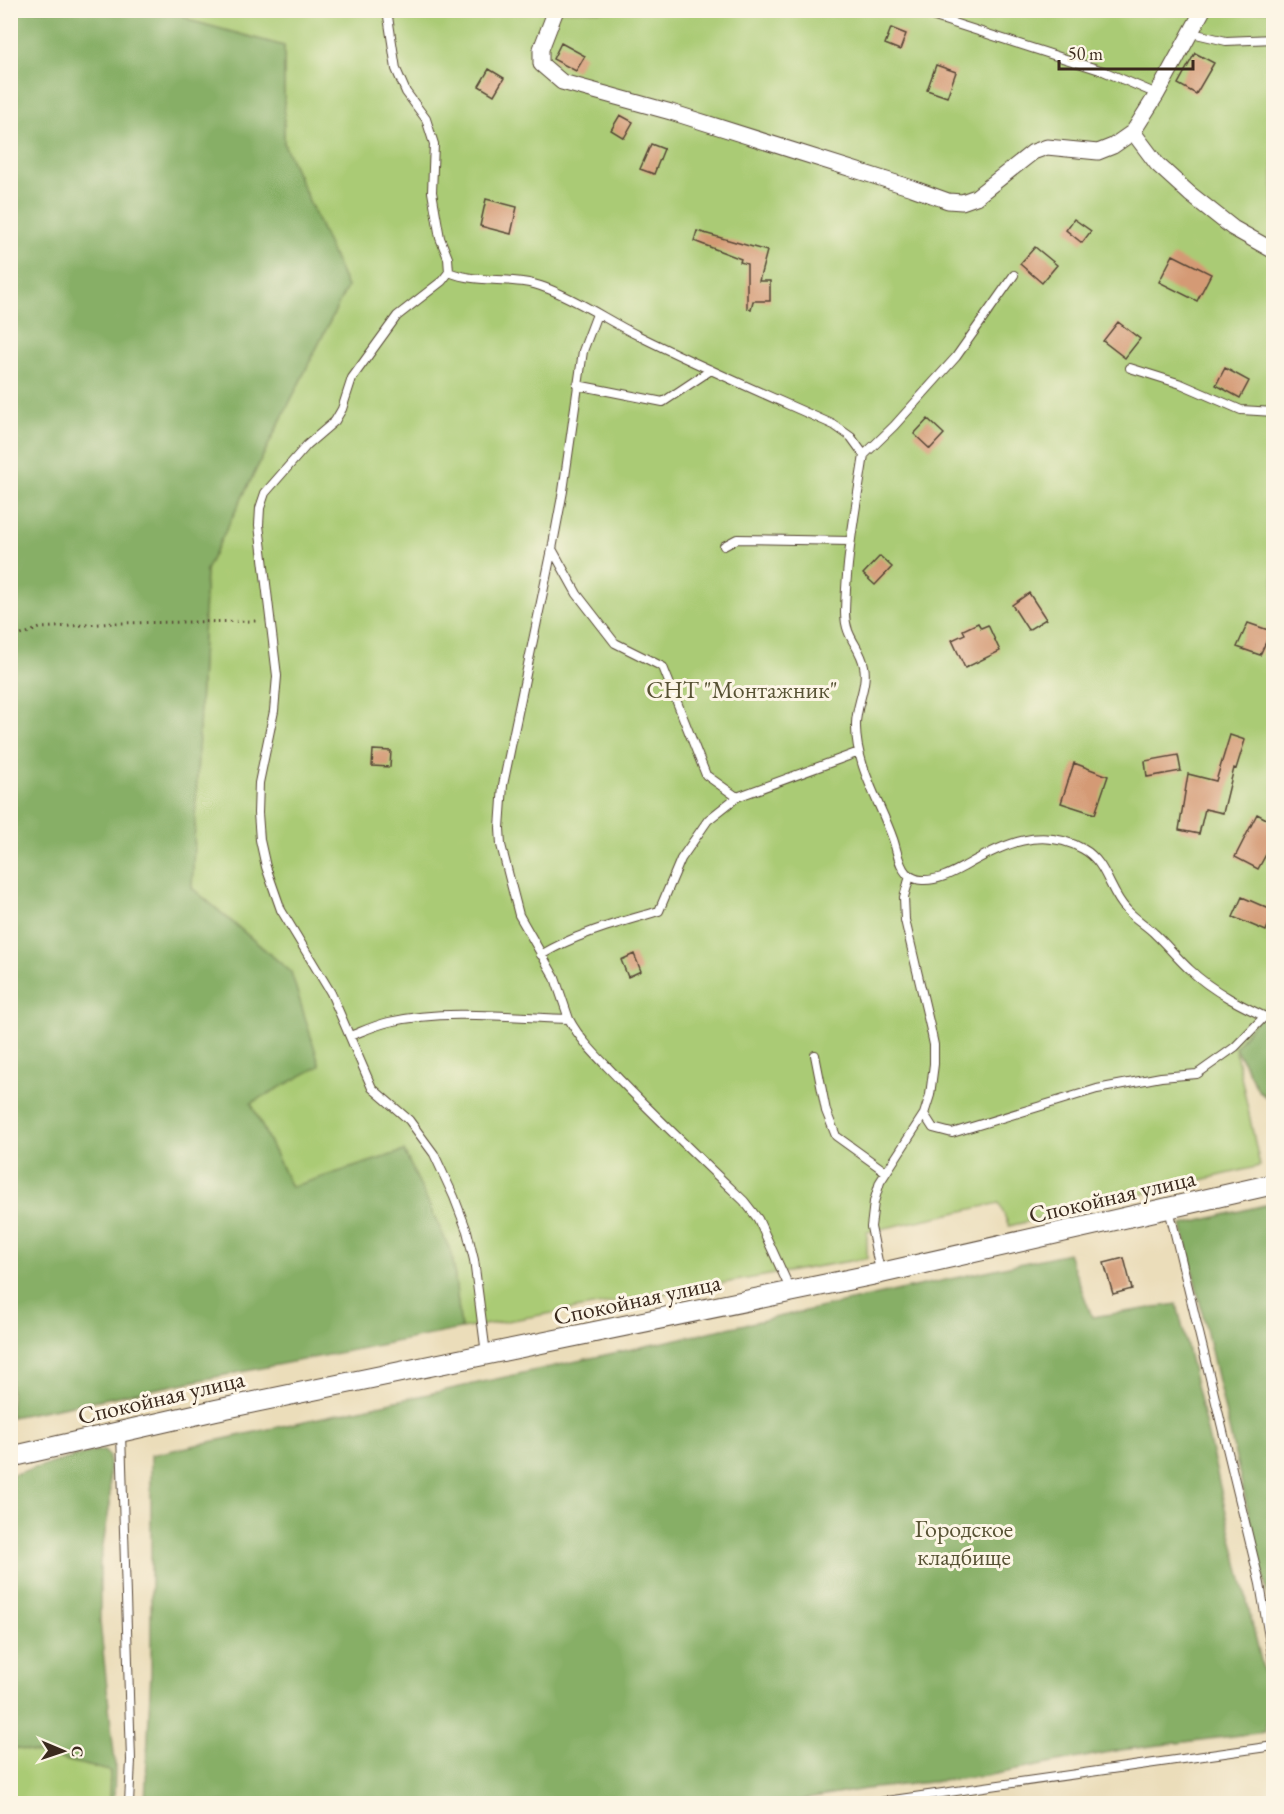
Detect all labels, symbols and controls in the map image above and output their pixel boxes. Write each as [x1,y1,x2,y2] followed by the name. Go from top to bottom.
[1059,33,1192,71] scale bar
[1068,42,1103,65] text: 50 m
[646,674,838,705] park label: СНТ "Монтажник"
[1026,1162,1199,1230] street label: Спокойная улица
[551,1266,724,1332] street label: Спокойная улица
[75,1363,248,1431] street label: Спокойная улица
[915,1513,1013,1572] park label: Городское кладбище
[33,1721,93,1781] north arrow
[67,1745,88,1758] text: С

